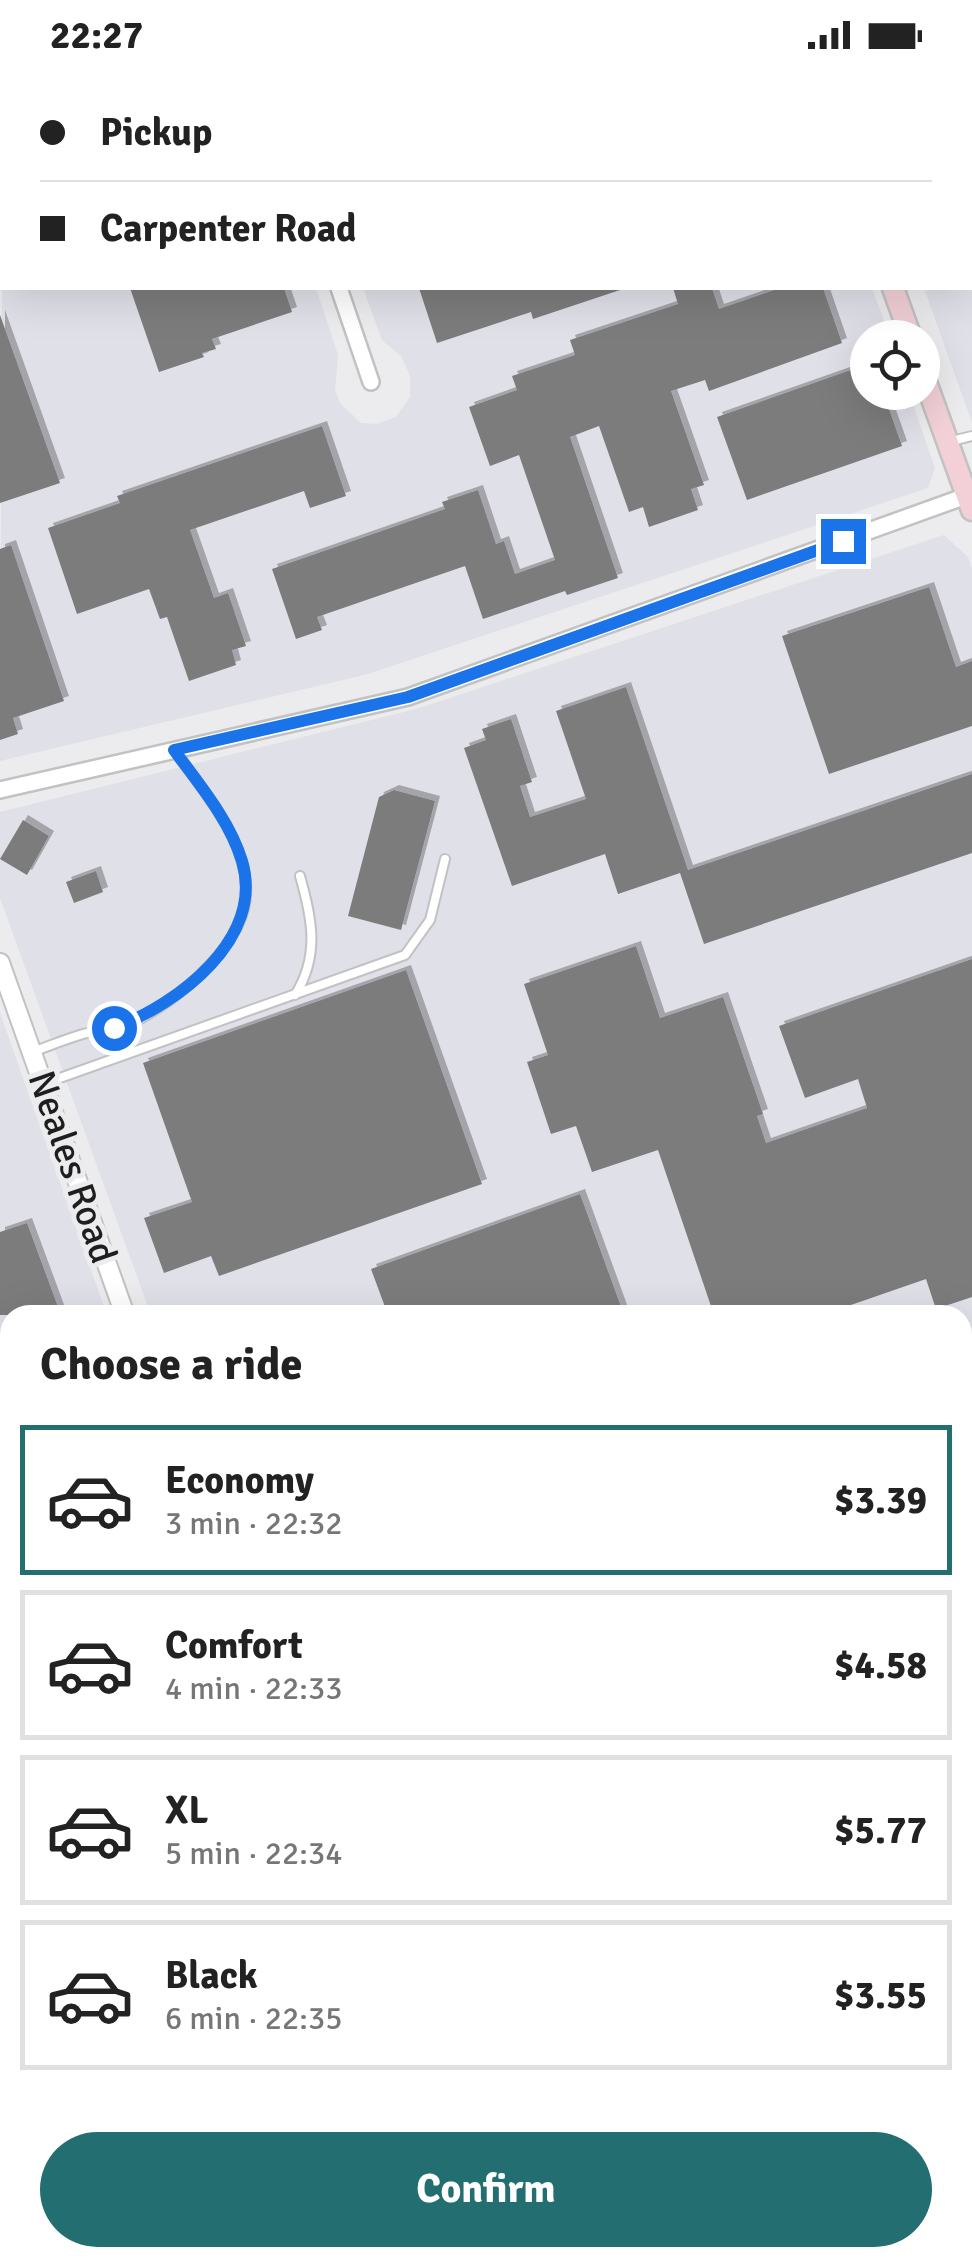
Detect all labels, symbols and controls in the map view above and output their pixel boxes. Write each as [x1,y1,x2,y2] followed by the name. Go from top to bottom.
[50,12,143,59] text: 22:27
[100,109,212,156] text: Pickup
[100,205,356,252] text: Carpenter Road
[850,320,940,410] map controls
[850,320,940,410] button: locate
[821,519,866,564] route end
[92,1006,137,1051] route start
[18,1065,127,1269] street label: Neales Road
[40,1337,303,1392] text: Choose a ride
[45,1455,135,1545] icon: car
[165,1457,314,1504] text: Economy
[834,1477,927,1524] text: $3.39
[165,1504,343,1543] text: 3 min · 22:32
[45,1620,135,1710] icon: car
[165,1622,303,1669] text: Comfort
[834,1642,927,1689] text: $4.58
[165,1669,343,1708] text: 4 min · 22:33
[45,1785,135,1875] icon: car
[165,1787,208,1834] text: XL
[834,1807,927,1854] text: $5.77
[165,1834,343,1873] text: 5 min · 22:34
[45,1950,135,2040] icon: car
[165,1952,258,1999] text: Black
[834,1972,927,2019] text: $3.55
[165,1999,343,2038] text: 6 min · 22:35
[40,2132,932,2247] button: Confirm

